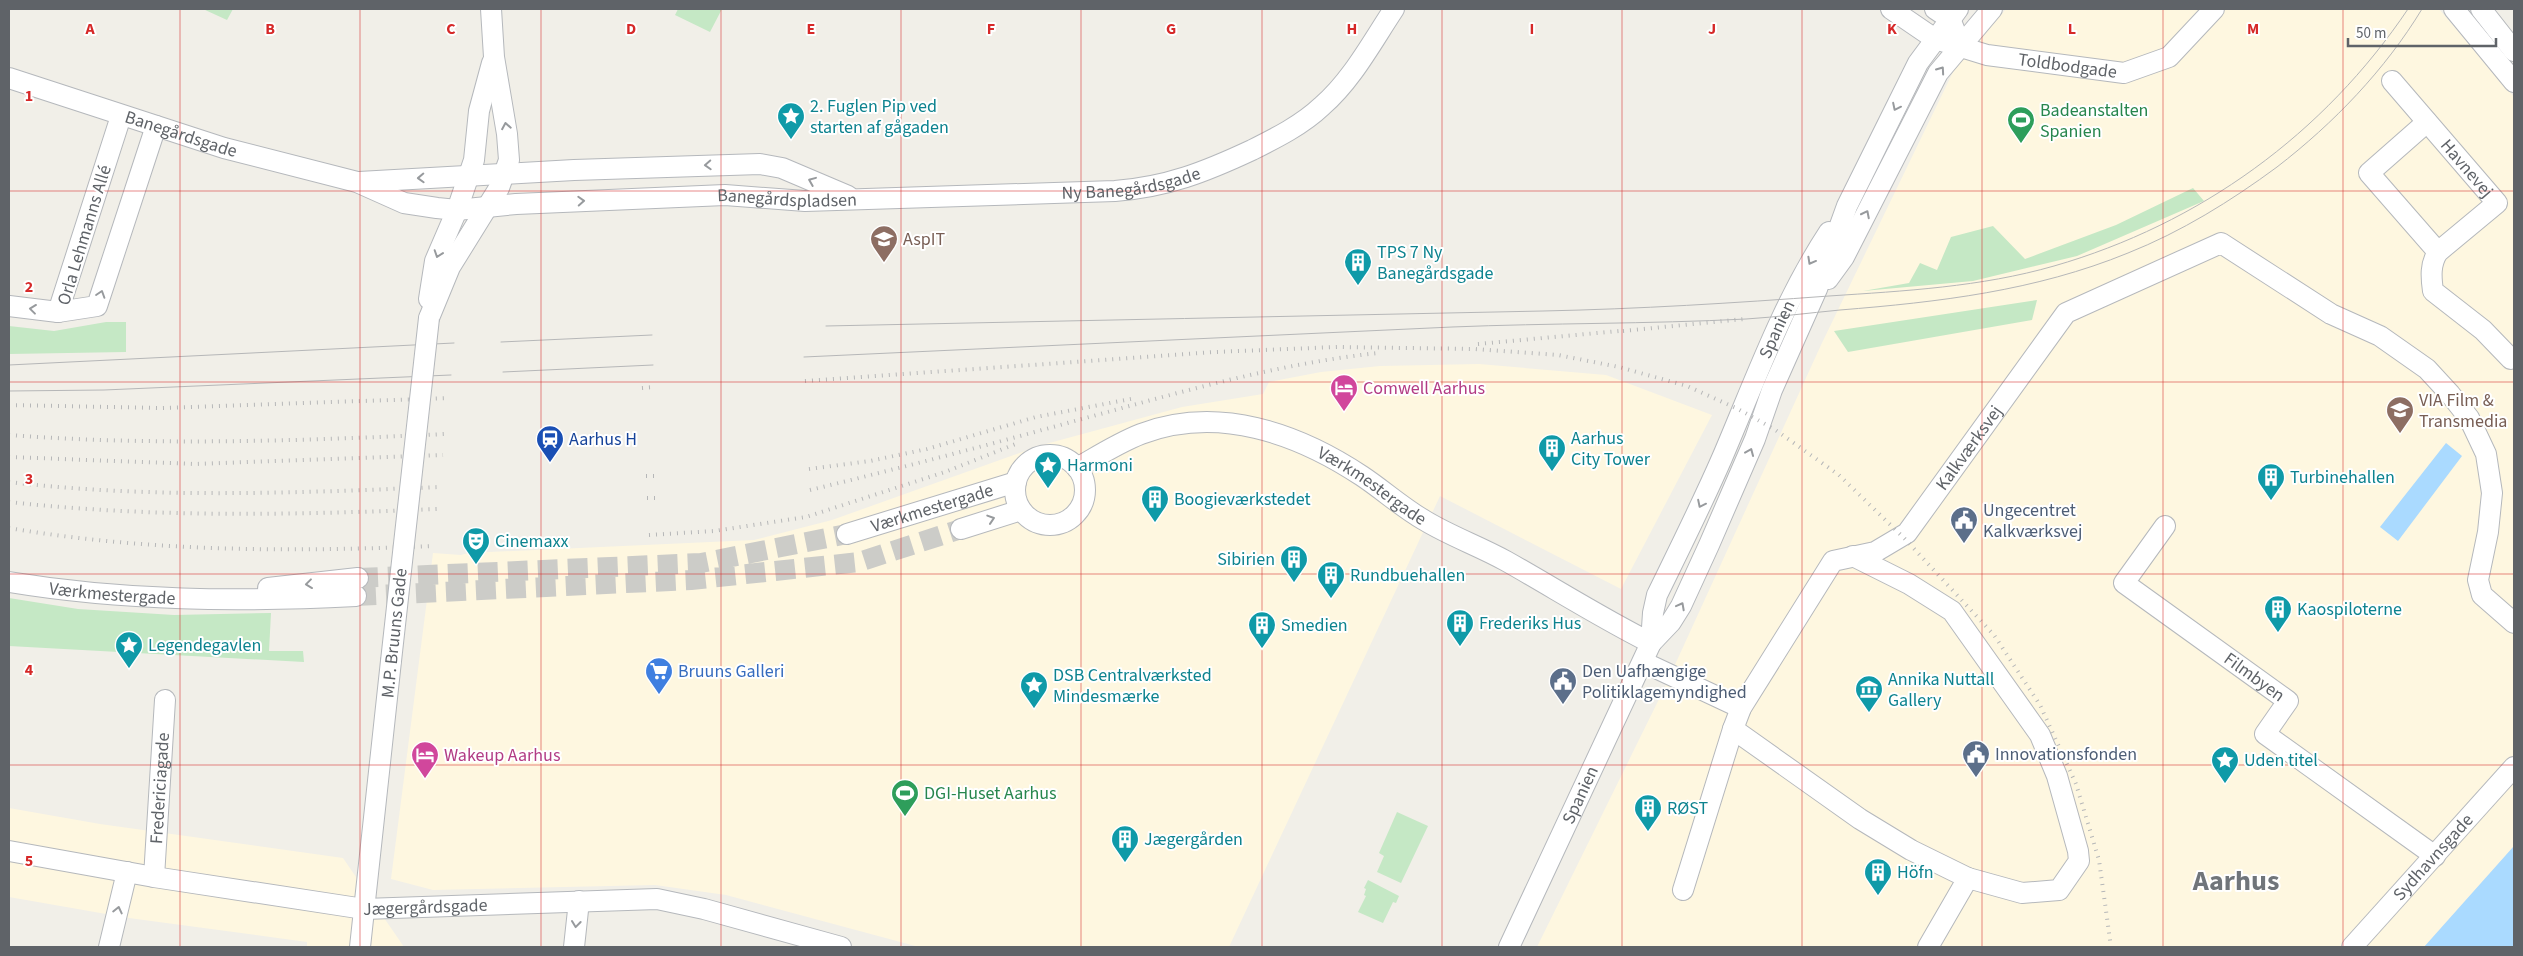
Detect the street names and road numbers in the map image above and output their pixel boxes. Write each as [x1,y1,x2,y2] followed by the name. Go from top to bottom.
[2017,47,2119,85] street label: Toldbodgade
[122,105,240,164] street label: Banegårdsgade
[2434,134,2499,203] street label: Havnevej
[1061,161,1204,206] street label: Ny Banegårdsgade
[51,162,118,308] street label: Orla Lehmanns Allé
[717,183,857,214] street label: Banegårdspladsen
[1753,296,1801,363] street label: Spanien
[1930,400,2008,496] street label: Kalkværksvej
[1313,440,1431,532] street label: Værkmestergade
[868,478,997,539] street label: Værkmestergade
[375,567,414,699] street label: M.P. Bruuns Gade
[48,576,176,611] street label: Værkmestergade
[2219,647,2290,708] street label: Filmbyen
[144,732,176,845] street label: Fredericiagade
[1556,762,1605,828] street label: Spanien
[2387,808,2479,906] street label: Sydhavnsgade
[363,893,488,922] street label: Jægergårdsgade

